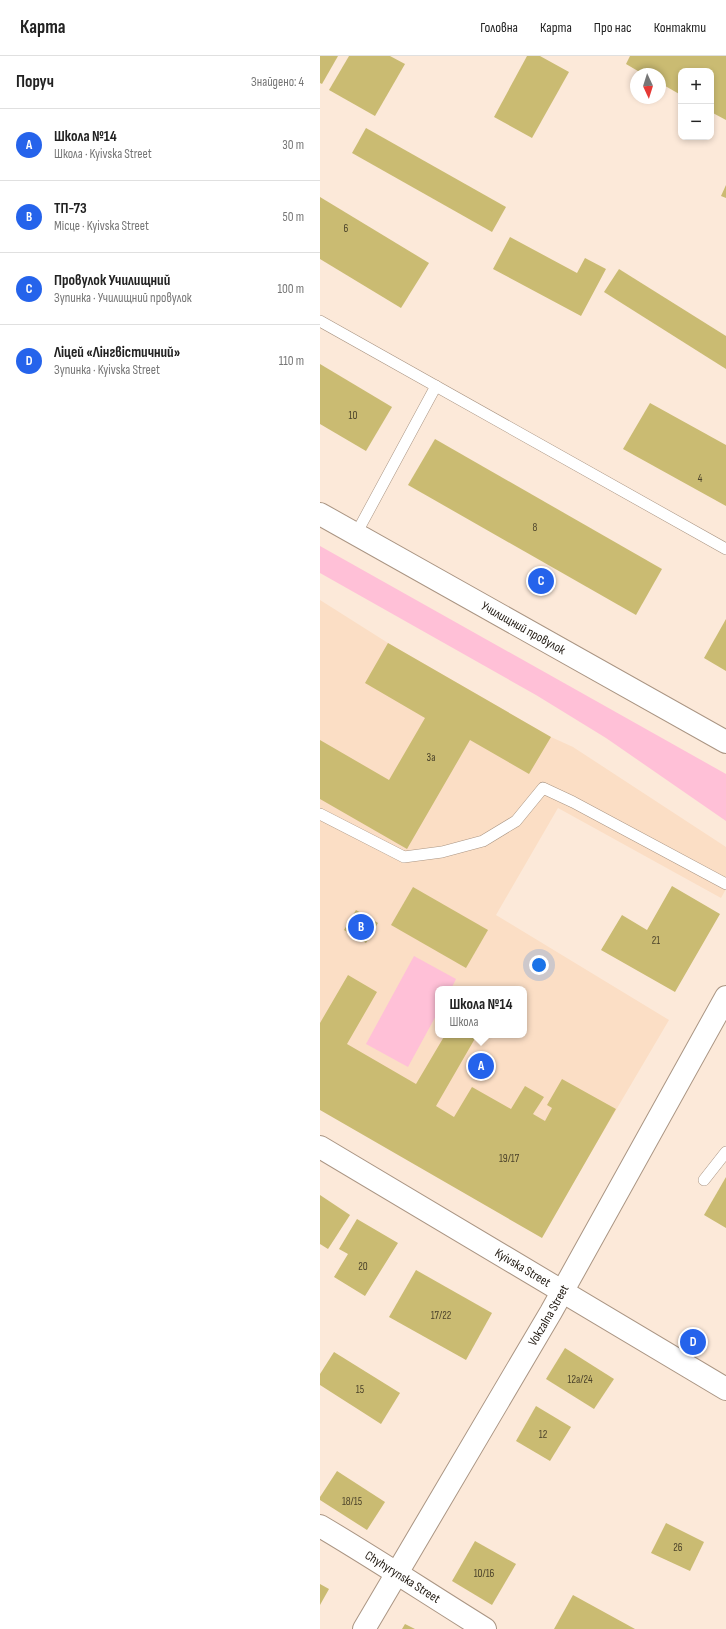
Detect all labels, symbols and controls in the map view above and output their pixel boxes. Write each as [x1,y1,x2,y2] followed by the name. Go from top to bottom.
[20,16,66,39] text: Карта
[480,19,518,36] text: Головна
[540,19,572,36] text: Карта
[594,19,632,36] text: Про нас
[654,19,706,36] text: Контакти
[630,68,666,104] north arrow
[678,68,714,140] map controls
[678,68,714,104] button: +
[16,72,54,92] text: Поруч
[251,74,304,90] text: Знайдено: 4
[678,104,714,140] button: −
[54,127,117,146] text: Школа №14
[26,137,32,153] text: A
[282,137,304,153] text: 30 m
[54,146,152,162] text: Школа · Kyivska Street
[54,199,87,218] text: ТП-73
[26,209,32,225] text: B
[283,209,304,225] text: 50 m
[54,218,149,234] text: Місце · Kyivska Street
[344,222,349,235] house number: 6
[54,271,170,290] text: Провулок Училищний
[26,281,32,297] text: C
[277,281,304,297] text: 100 m
[54,290,192,306] text: Зупинка · Училищний провулок
[54,343,180,362] text: Ліцей «Лінгвістичний»
[26,353,32,369] text: D
[279,353,304,369] text: 110 m
[54,362,160,378] text: Зупинка · Kyivska Street
[349,409,357,422] house number: 10
[698,472,703,485] house number: 4
[533,521,538,534] house number: 8
[528,566,554,596] pin: C
[478,598,568,658] street label: Училищний провулок
[427,751,435,764] house number: 3а
[348,912,374,942] pin: B
[652,934,660,947] house number: 21
[529,955,549,975] your location
[435,986,527,1038] popup
[450,995,512,1014] text: Школа №14
[450,1014,478,1030] text: Школа
[468,1051,494,1081] pin: A
[499,1152,520,1165] house number: 19/17
[492,1245,554,1291] street label: Kyivska Street
[358,1260,368,1273] house number: 20
[525,1282,573,1349] street label: Vokzalna Street
[431,1309,452,1322] house number: 17/22
[680,1327,706,1357] pin: D
[567,1373,593,1386] house number: 12а/24
[356,1383,364,1396] house number: 15
[539,1428,548,1441] house number: 12
[342,1495,362,1508] house number: 18/15
[673,1541,683,1554] house number: 26
[362,1547,443,1607] street label: Chyhyrynska Street
[474,1567,494,1580] house number: 10/16

